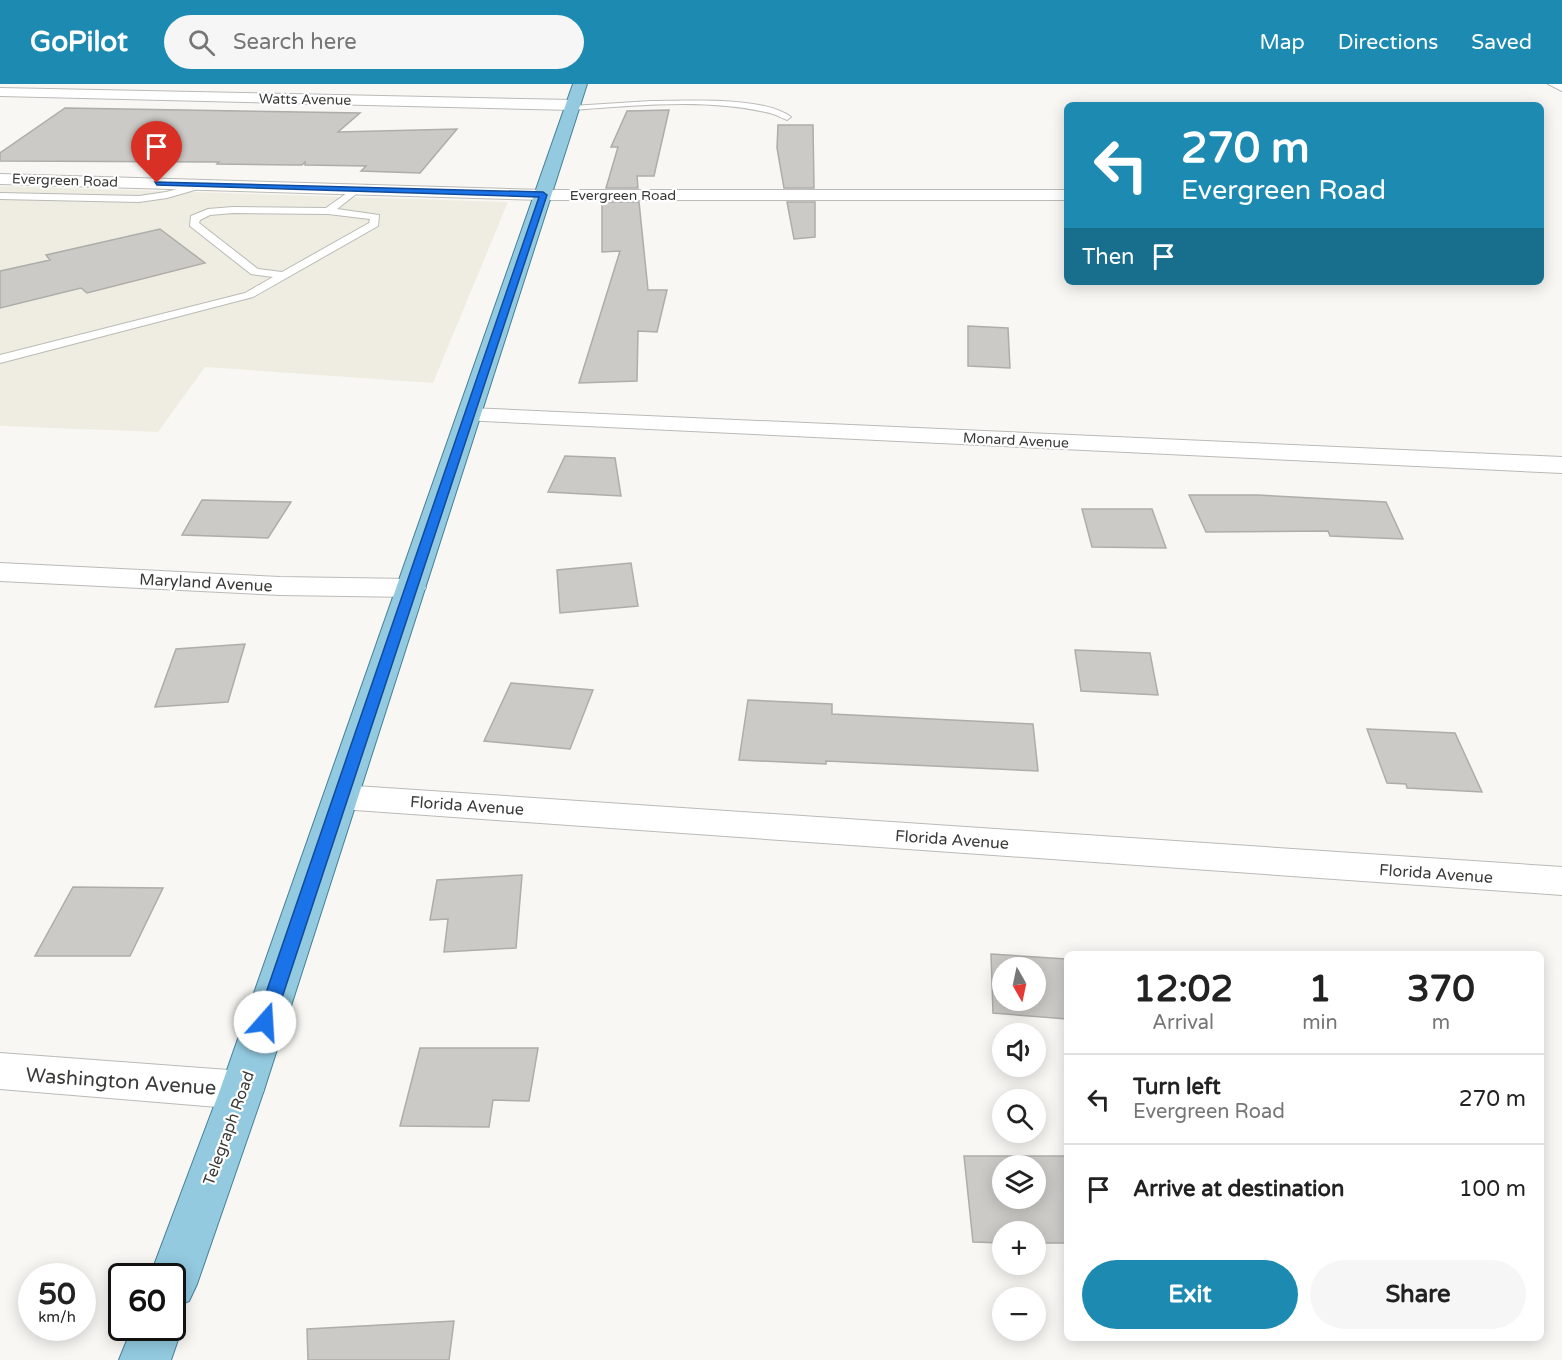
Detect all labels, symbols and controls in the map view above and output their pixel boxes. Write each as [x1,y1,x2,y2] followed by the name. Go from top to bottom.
[164,15,584,69] search box
[30,25,128,59] text: GoPilot
[185,26,218,59] icon: search
[233,29,357,55] text: Search here
[1259,30,1305,55] text: Map
[1338,30,1438,55] text: Directions
[1471,30,1532,55] text: Saved
[259,90,351,109] street label: Watts Avenue
[131,121,182,183] pin
[1181,123,1310,174] text: 270 m
[1082,126,1160,204] icon: left
[140,130,173,163] icon: arrive
[12,170,118,191] street label: Evergreen Road
[1181,174,1386,207] text: Evergreen Road
[570,187,676,204] street label: Evergreen Road
[1147,240,1180,273] icon: arrive
[1082,244,1135,270] text: Then
[963,429,1069,452] street label: Monard Avenue
[139,570,273,596] street label: Maryland Avenue
[409,792,524,820] street label: Florida Avenue
[894,826,1009,854] street label: Florida Avenue
[1378,860,1493,888] street label: Florida Avenue
[992,957,1046,1011] north arrow
[992,957,1046,1341] map controls
[1133,968,1233,1011] text: 12:02
[1309,968,1331,1011] text: 1
[1407,968,1475,1011] text: 370
[233,990,297,1054] position arrow
[1152,1011,1214,1035] text: Arrival
[1302,1011,1338,1035] text: min
[1432,1011,1450,1035] text: m
[992,1023,1046,1077] button: sound
[25,1063,217,1101] street label: Washington Avenue
[199,1068,259,1188] street label: Telegraph Road
[1133,1074,1221,1100] text: Turn left
[1082,1083,1115,1116] icon: left
[1459,1086,1526,1112] text: 270 m
[992,1089,1046,1143] button: search
[1133,1100,1285,1124] text: Evergreen Road
[992,1155,1046,1209] button: layers
[1082,1173,1115,1206] icon: arrive
[1133,1176,1344,1202] text: Arrive at destination
[1459,1176,1526,1202] text: 100 m
[992,1221,1046,1275] button: +
[1082,1260,1298,1329] button: Exit
[1310,1260,1526,1329] button: Share
[108,1263,186,1341] speed limit sign: 60
[38,1276,76,1313] text: 50
[992,1287,1046,1341] button: −
[38,1308,76,1326] text: km/h

